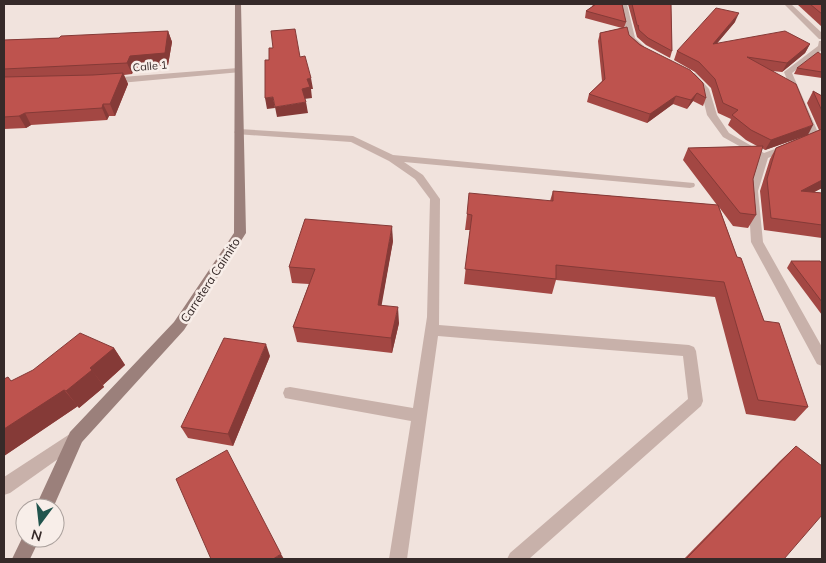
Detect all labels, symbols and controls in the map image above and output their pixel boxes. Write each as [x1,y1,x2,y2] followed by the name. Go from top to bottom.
[132,58,168,74] street label: Calle 1
[177,235,243,325] street label: Carretera Caimito
[15,498,65,548] north arrow
[29,525,44,546] text: N

